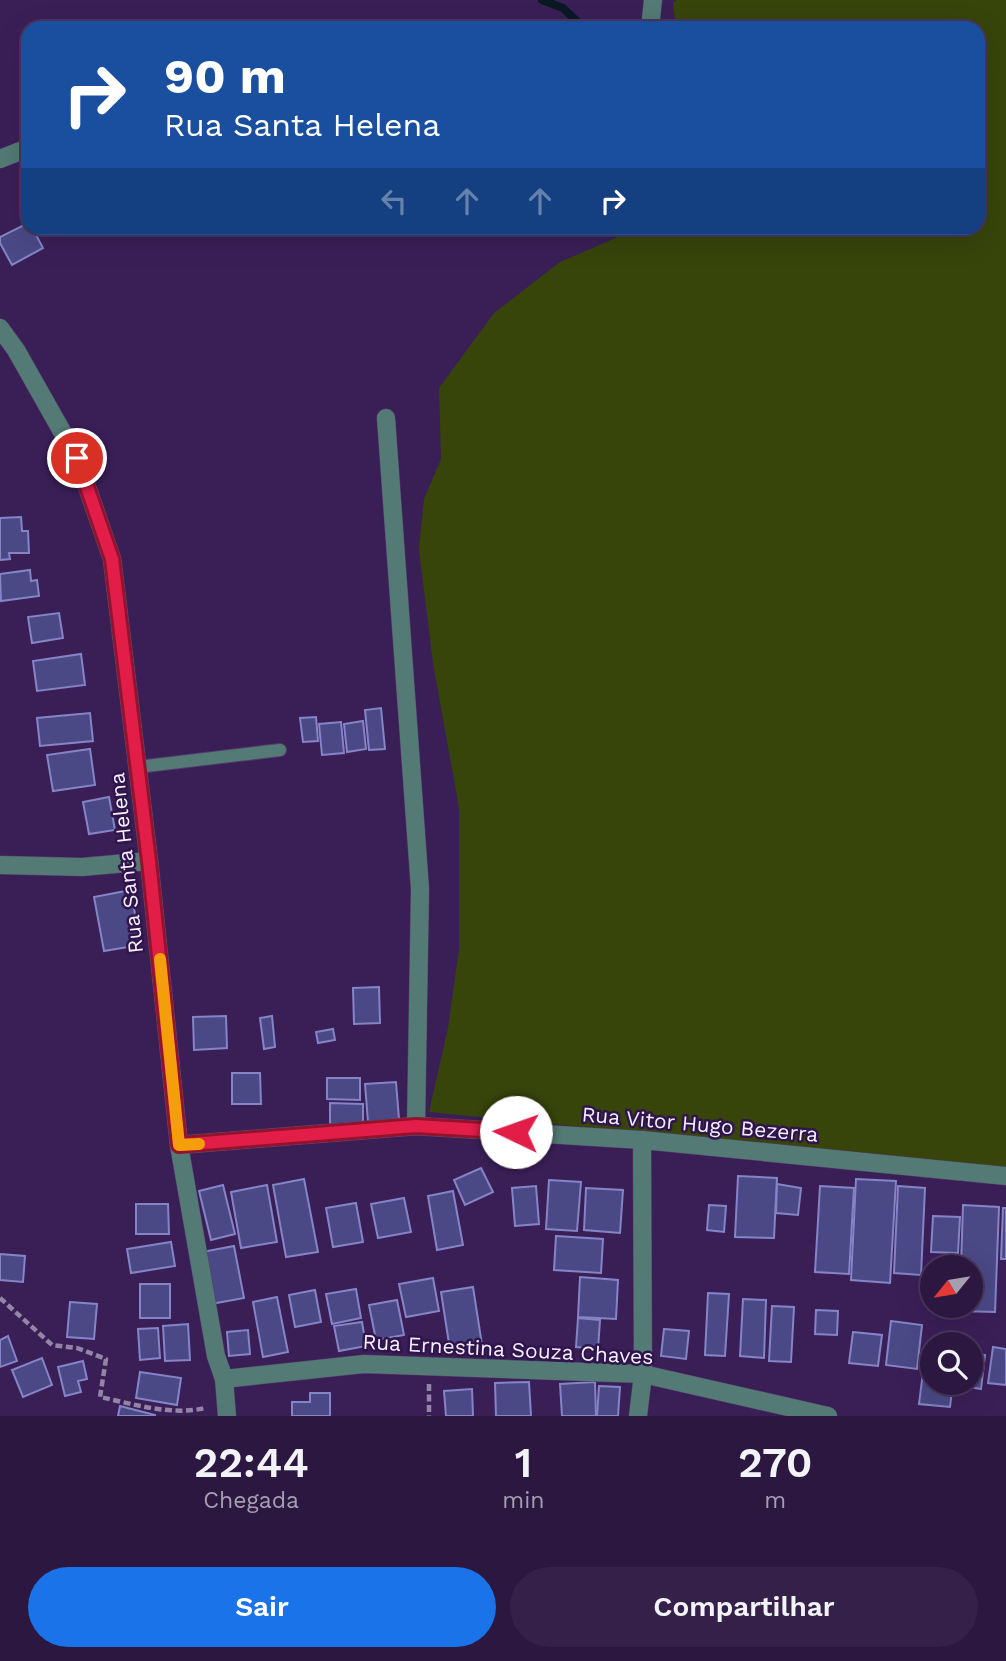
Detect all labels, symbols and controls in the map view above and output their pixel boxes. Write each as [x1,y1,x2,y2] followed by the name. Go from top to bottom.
[164,47,286,105] text: 90 m
[49,49,140,140] icon: right
[164,106,440,144] text: Rua Santa Helena
[375,182,413,220] icon: left
[448,182,486,220] icon: ahead
[521,182,559,220] icon: ahead
[594,182,632,220] icon: right
[47,428,107,488] pin
[58,439,96,477] icon: arrive
[104,771,148,955] street label: Rua Santa Helena
[479,1095,553,1169] position arrow
[581,1101,819,1147] street label: Rua Vitor Hugo Bezerra
[920,1255,984,1318] north arrow
[920,1255,983,1395] map controls
[362,1329,654,1369] street label: Rua Ernestina Souza Chaves
[920,1332,983,1395] button: search
[193,1438,309,1487] text: 22:44
[515,1438,532,1487] text: 1
[738,1438,813,1487] text: 270
[203,1487,299,1514] text: Chegada
[502,1487,545,1514] text: min
[764,1487,786,1514] text: m
[28,1567,496,1647] button: Sair
[510,1567,978,1647] button: Compartilhar

